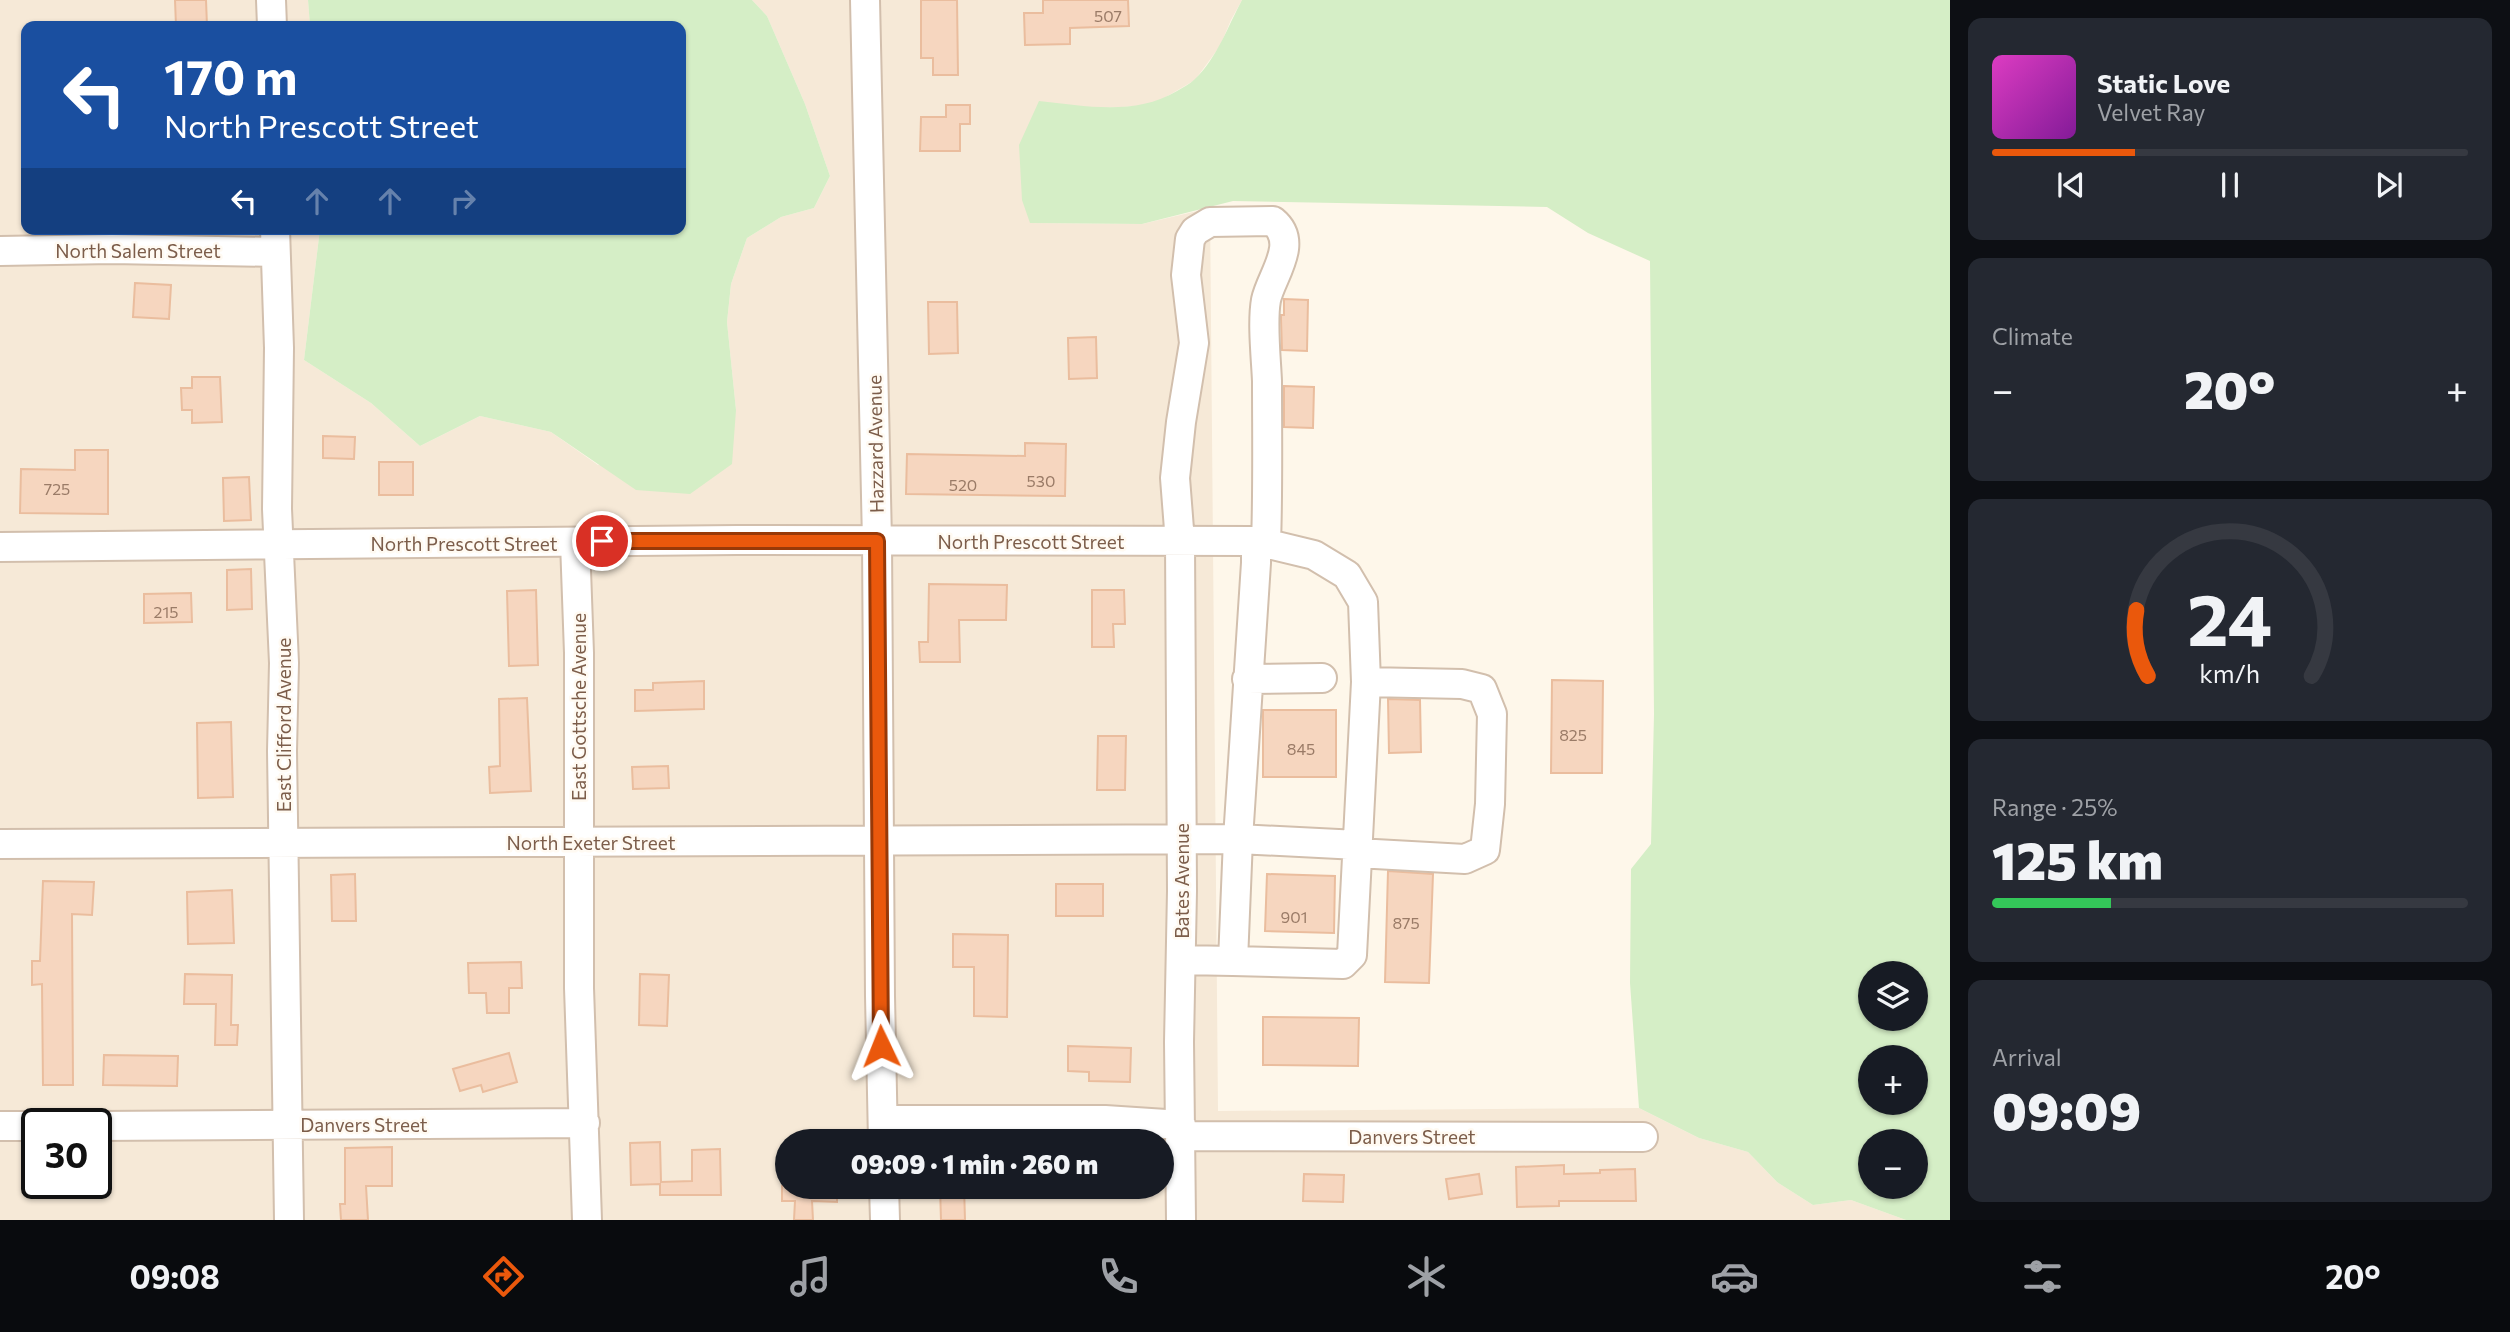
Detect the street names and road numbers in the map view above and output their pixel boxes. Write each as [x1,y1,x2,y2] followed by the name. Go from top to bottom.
[55,239,221,262] street label: North Salem Street
[862,375,888,513] street label: Hazzard Avenue
[938,530,1125,553] street label: North Prescott Street
[371,532,558,555] street label: North Prescott Street
[567,613,590,801] street label: East Gottsche Avenue
[272,638,295,812] street label: East Clifford Avenue
[1170,823,1193,939] street label: Bates Avenue
[506,831,676,854] street label: North Exeter Street
[300,1113,428,1136] street label: Danvers Street
[1348,1125,1476,1148] street label: Danvers Street

